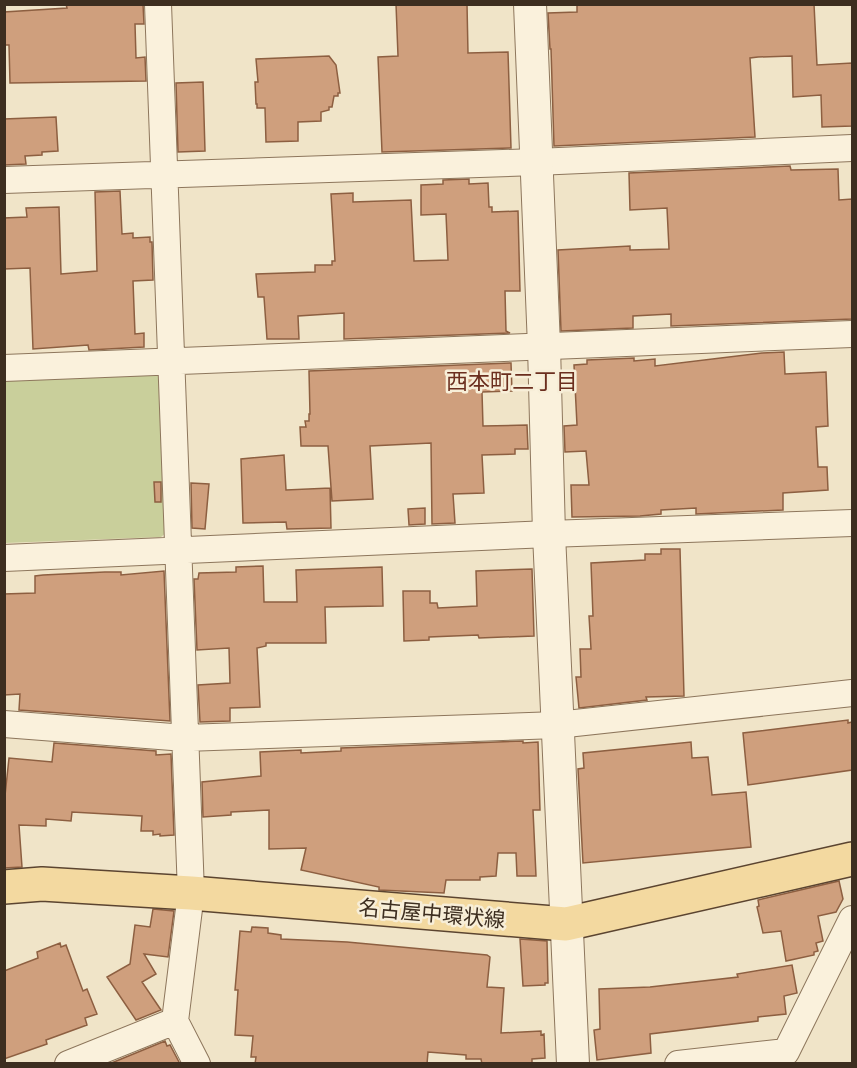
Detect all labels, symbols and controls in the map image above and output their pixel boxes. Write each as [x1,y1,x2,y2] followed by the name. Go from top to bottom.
[446,365,578,395] district label: 西本町二丁目
[358,893,506,933] street label: 名古屋中環状線

